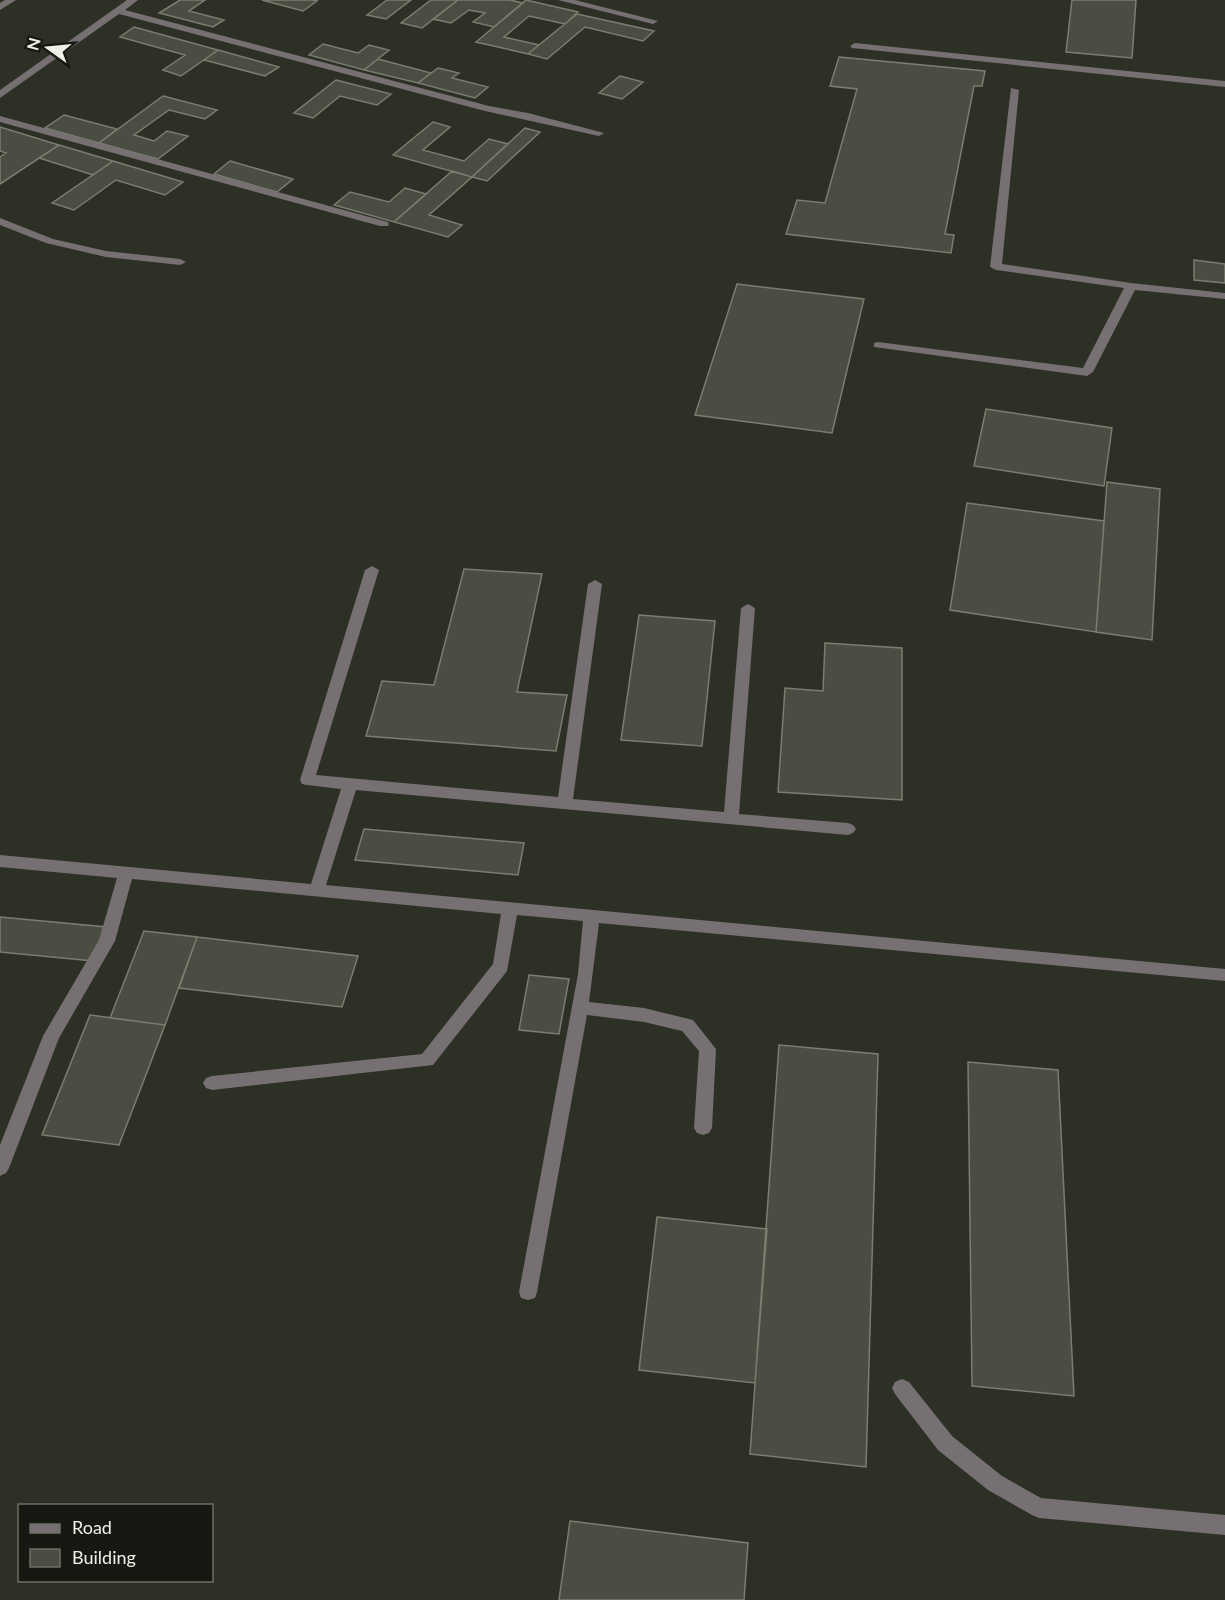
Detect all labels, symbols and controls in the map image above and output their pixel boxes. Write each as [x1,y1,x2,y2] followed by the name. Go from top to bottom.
[18,18,78,78] north arrow
[22,36,44,52] text: N
[18,1504,213,1582] legend
[72,1516,112,1538] text: Road
[72,1546,136,1568] text: Building

